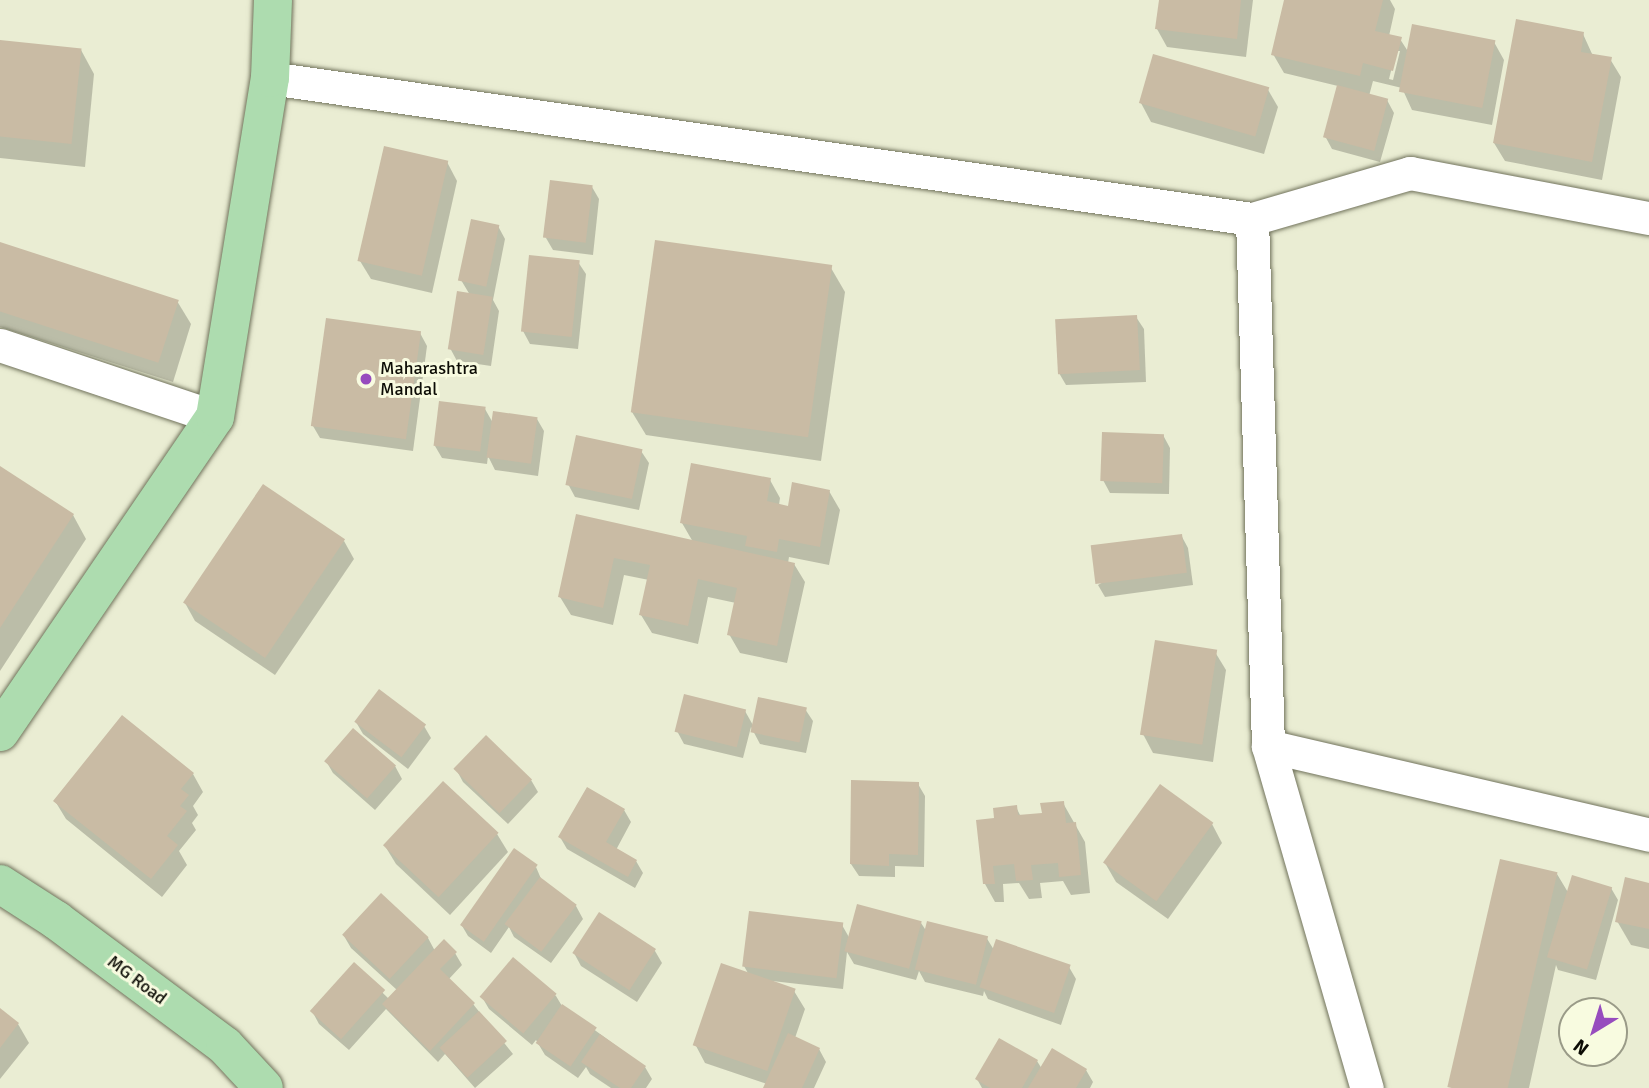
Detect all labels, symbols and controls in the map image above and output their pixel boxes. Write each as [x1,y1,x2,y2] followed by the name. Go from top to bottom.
[380,358,478,400] place label: Maharashtra Mandal
[358,371,374,387] marker: Maharashtra Mandal
[103,951,171,1009] street label: MG Road
[1558,997,1628,1067] north arrow
[1569,1033,1594,1060] text: N

